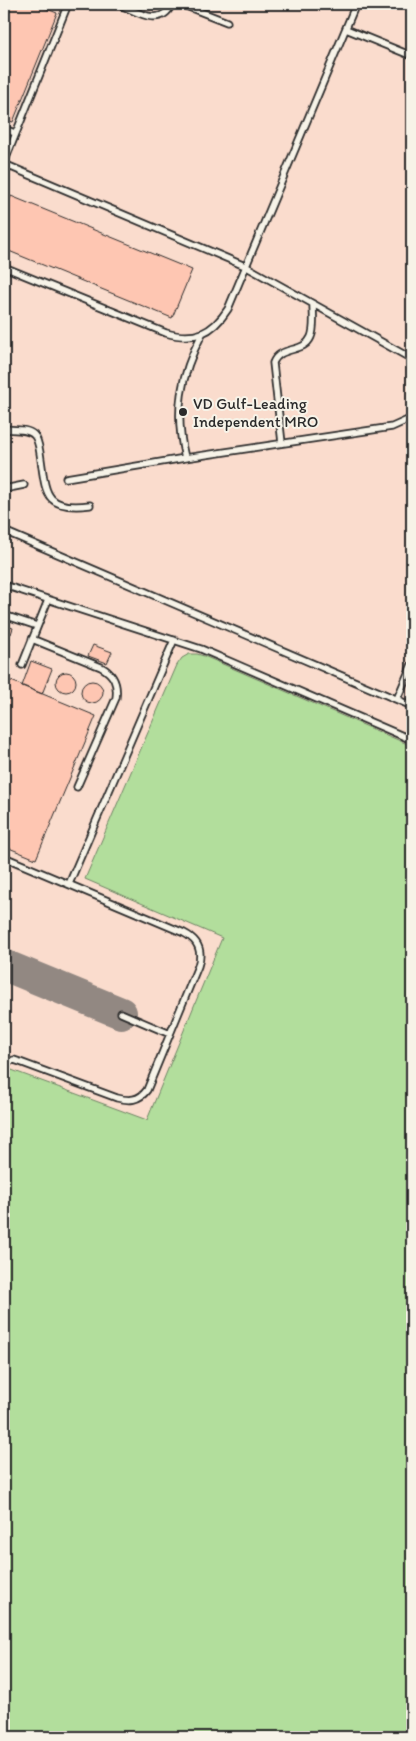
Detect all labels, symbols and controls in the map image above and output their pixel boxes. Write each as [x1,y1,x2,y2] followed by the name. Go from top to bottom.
[193,394,318,431] place label: VD Gulf-Leading Independent MRO
[177,406,189,418] marker: VD Gulf-Leading Independent MRO

